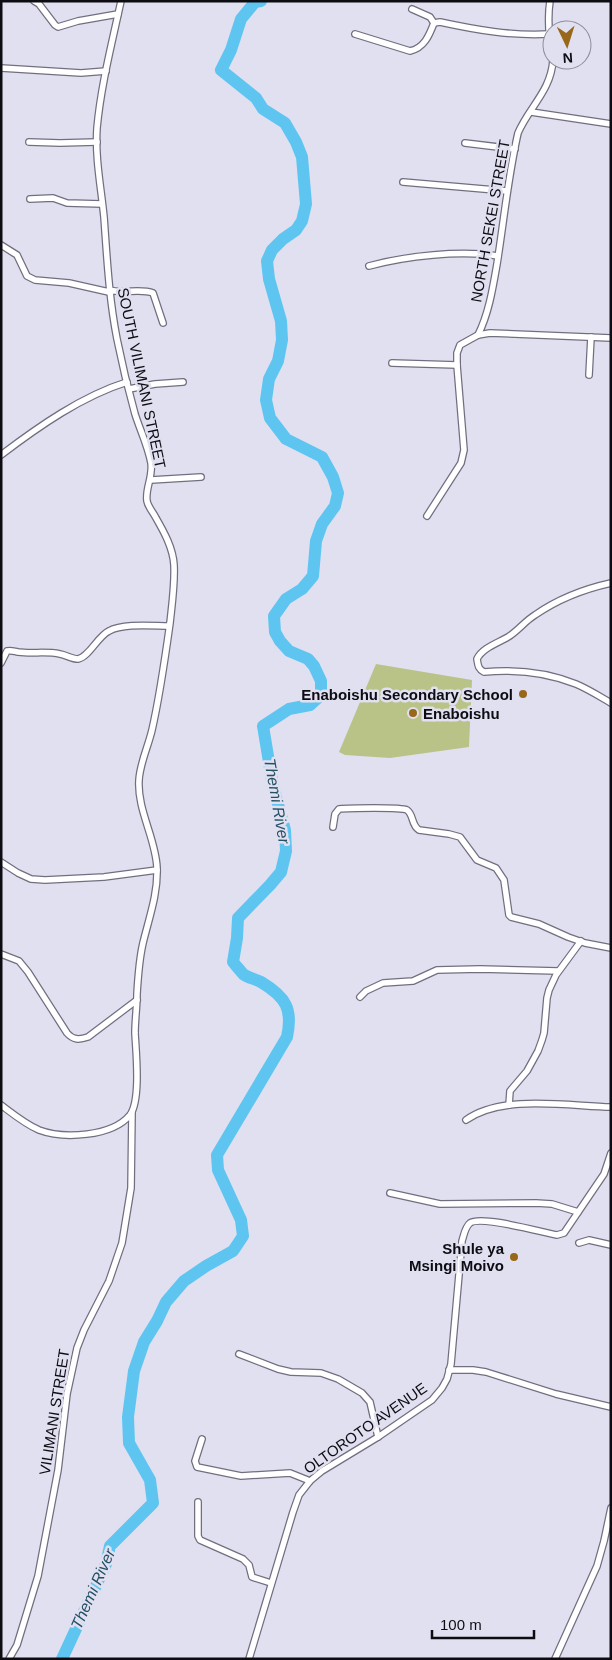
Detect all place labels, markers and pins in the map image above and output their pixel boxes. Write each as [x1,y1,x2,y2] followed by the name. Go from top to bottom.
[301,686,513,703] place label: Enaboishu Secondary School
[517,688,529,700] marker: Enaboishu Secondary School
[423,705,500,722] place label: Enaboishu
[407,707,419,719] marker: Enaboishu
[409,1240,505,1274] place label: Shule ya Msingi Moivo
[508,1251,520,1263] marker: Shule ya Msingi Moivo

